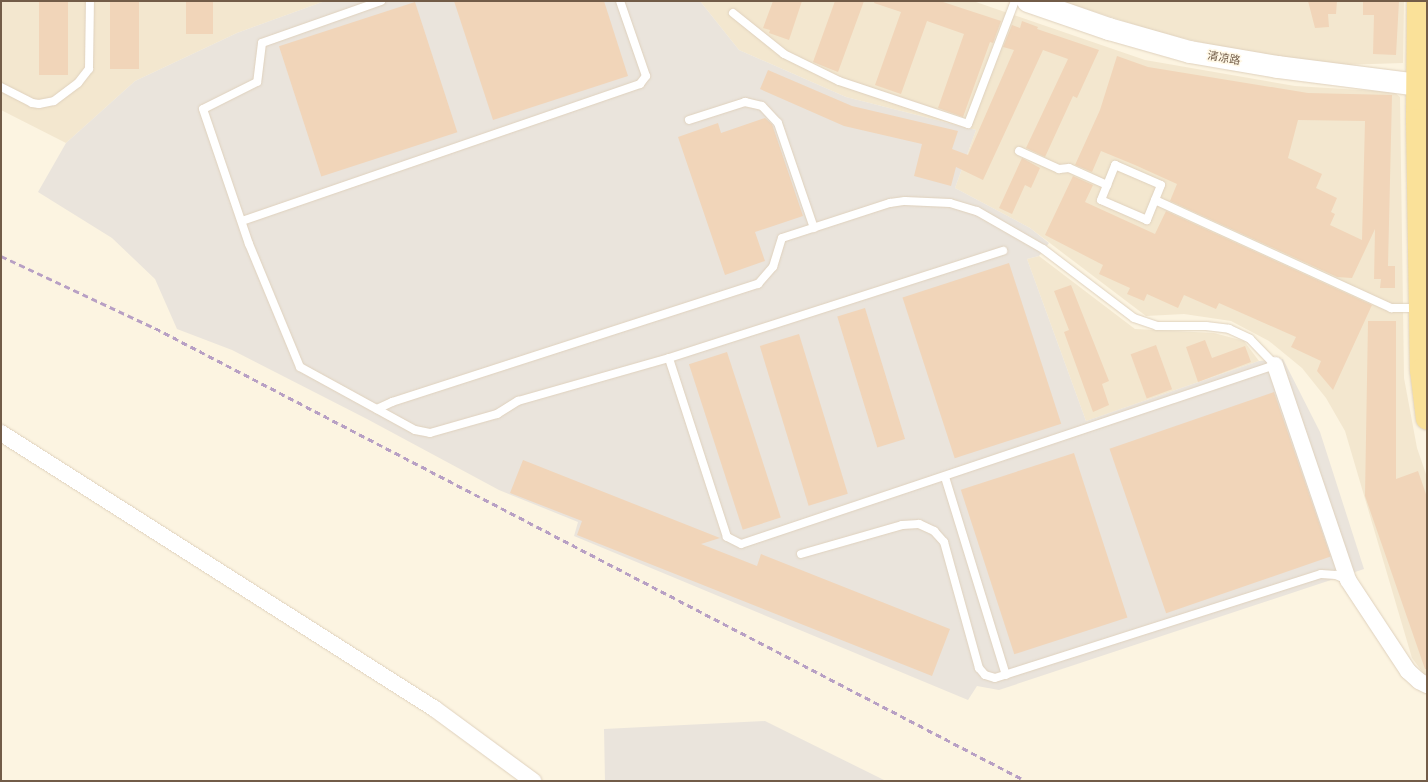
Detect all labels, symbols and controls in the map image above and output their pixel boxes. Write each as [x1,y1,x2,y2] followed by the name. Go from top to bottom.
[1207,49,1241,67] street label: 清凉路

